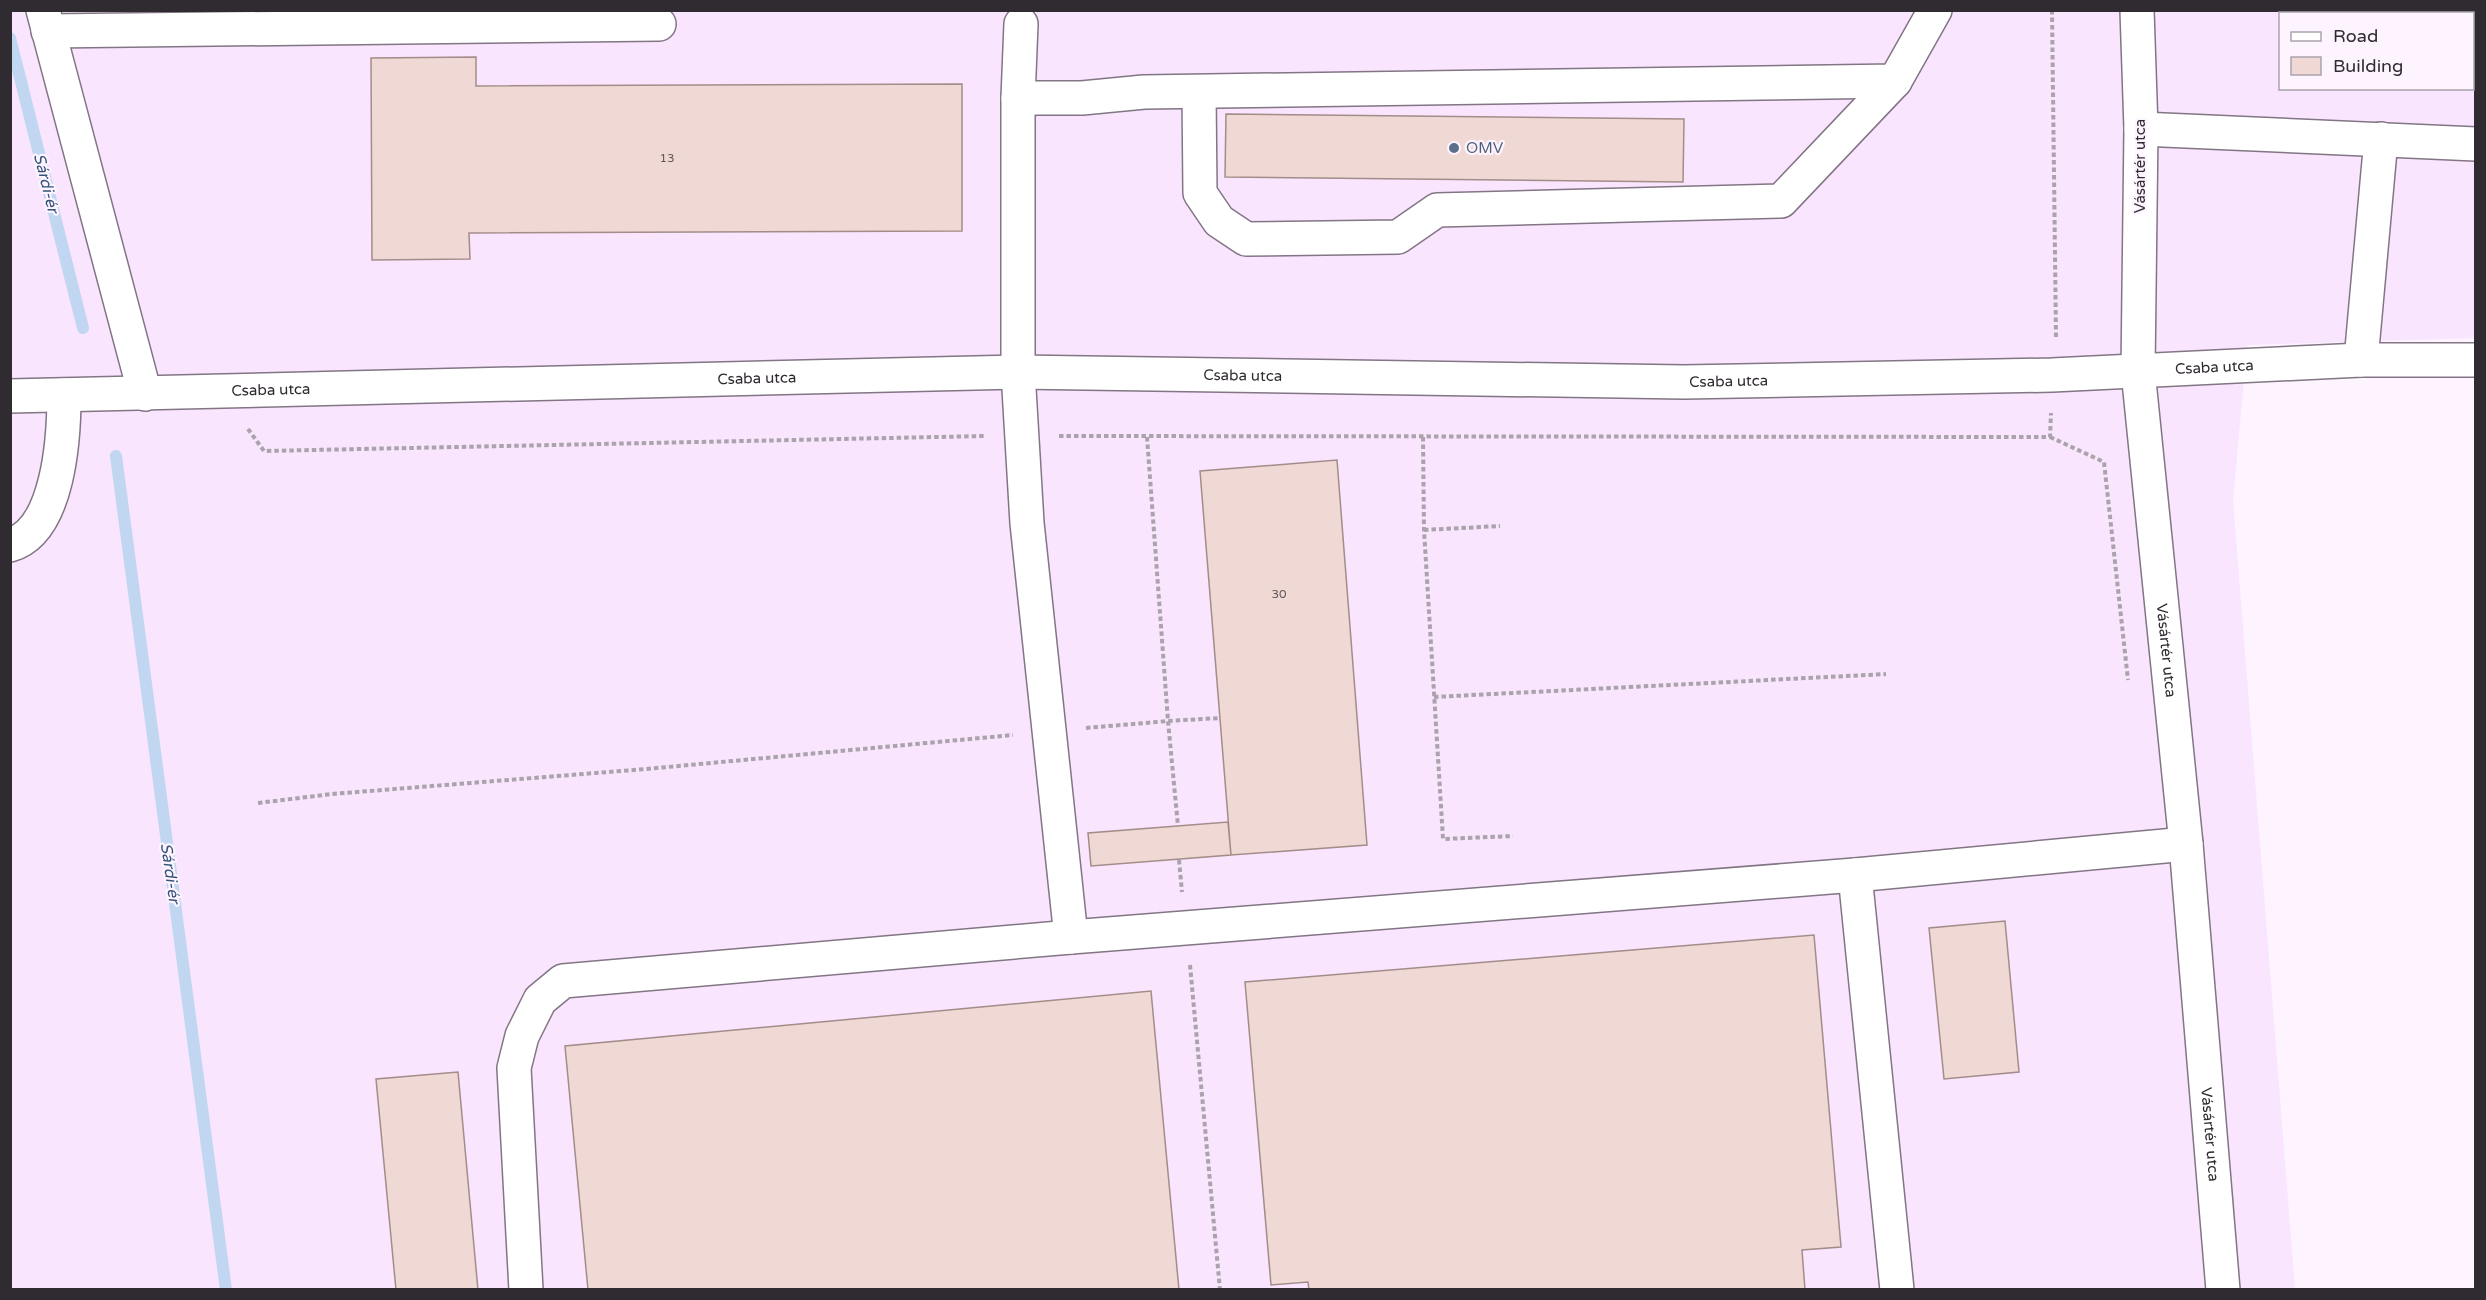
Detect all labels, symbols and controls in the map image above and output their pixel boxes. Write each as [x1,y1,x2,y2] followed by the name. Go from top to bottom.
[2279,12,2474,90] legend
[2333,25,2378,47] text: Road
[2333,55,2403,77] text: Building
[2131,119,2149,213] street label: Vásártér utca
[1466,139,1504,157] place label: OMV
[1447,141,1461,155] marker: OMV
[29,151,64,217] water label: Sárdi-ér
[659,151,675,165] house number: 13
[2175,356,2254,378] street label: Csaba utca
[1203,366,1282,385] street label: Csaba utca
[717,368,796,388] street label: Csaba utca
[1689,371,1768,391] street label: Csaba utca
[231,380,311,400] street label: Csaba utca
[1271,587,1287,601] house number: 30
[2153,603,2180,698] street label: Vásártér utca
[156,842,184,906] water label: Sárdi-ér
[2197,1087,2223,1182] street label: Vásártér utca

